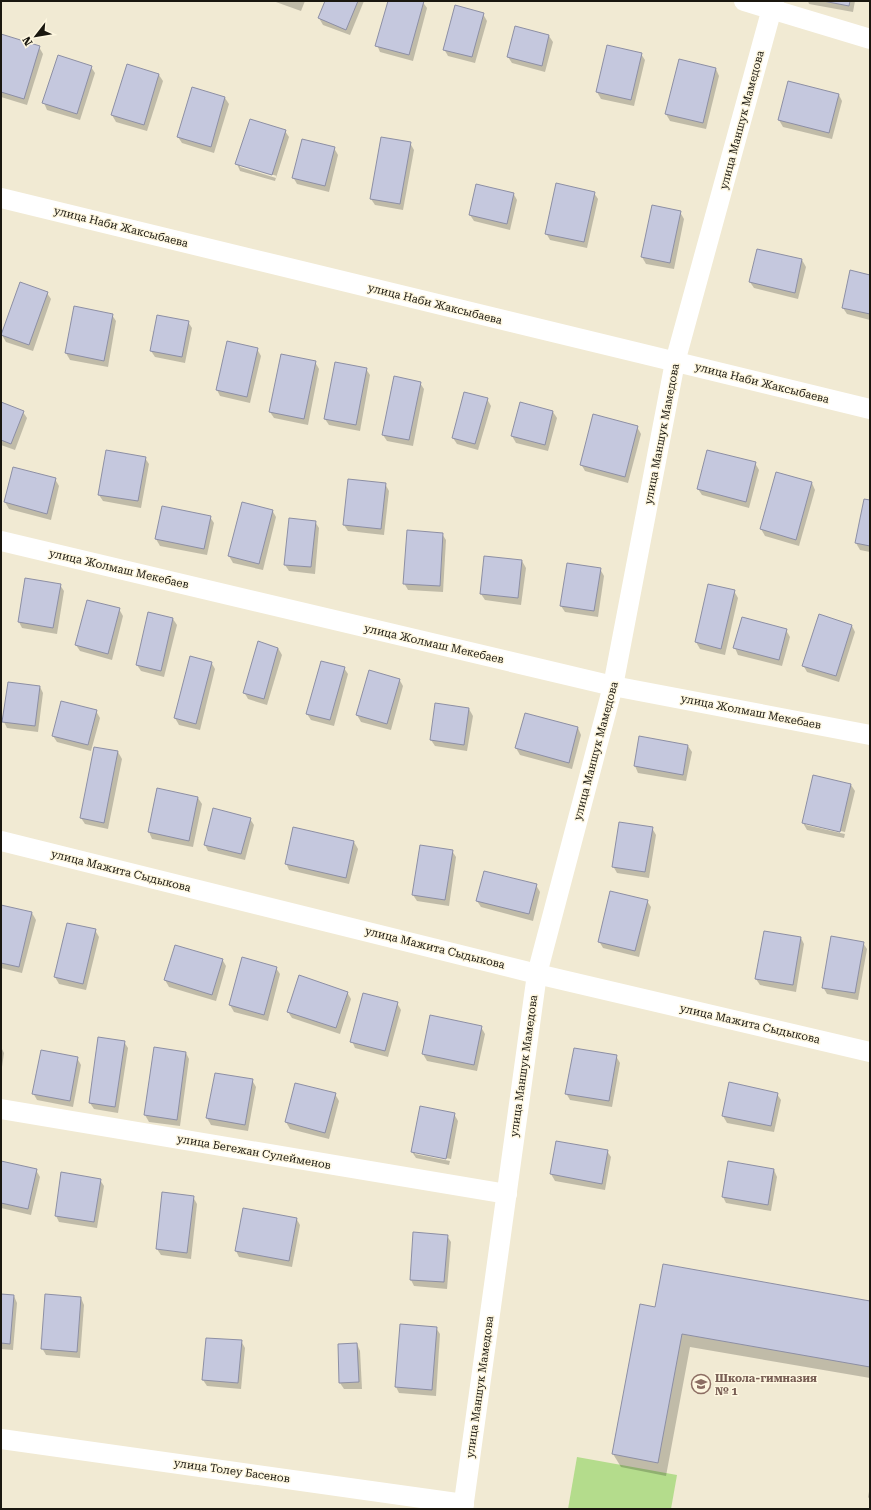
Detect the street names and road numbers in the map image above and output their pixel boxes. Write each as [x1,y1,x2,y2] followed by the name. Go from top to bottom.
[717,49,767,191] street label: улица Маншук Мамедова
[52,204,190,250] street label: улица Наби Жаксыбаева
[366,281,504,327] street label: улица Наби Жаксыбаева
[693,360,831,406] street label: улица Наби Жаксыбаева
[642,362,682,506] street label: улица Маншук Мамедова
[48,547,190,591] street label: улица Жолмаш Мекебаев
[363,622,505,666] street label: улица Жолмаш Мекебаев
[571,680,621,822] street label: улица Маншук Мамедова
[680,692,822,732] street label: улица Жолмаш Мекебаев
[50,847,192,895] street label: улица Мажита Сыдыкова
[364,924,506,972] street label: улица Мажита Сыдыкова
[508,994,540,1138] street label: улица Маншук Мамедова
[679,1002,821,1046] street label: улица Мажита Сыдыкова
[176,1132,332,1172] street label: улица Бегежан Сулейменов
[464,1315,496,1459] street label: улица Маншук Мамедова
[173,1456,291,1486] street label: улица Толеу Басенов

